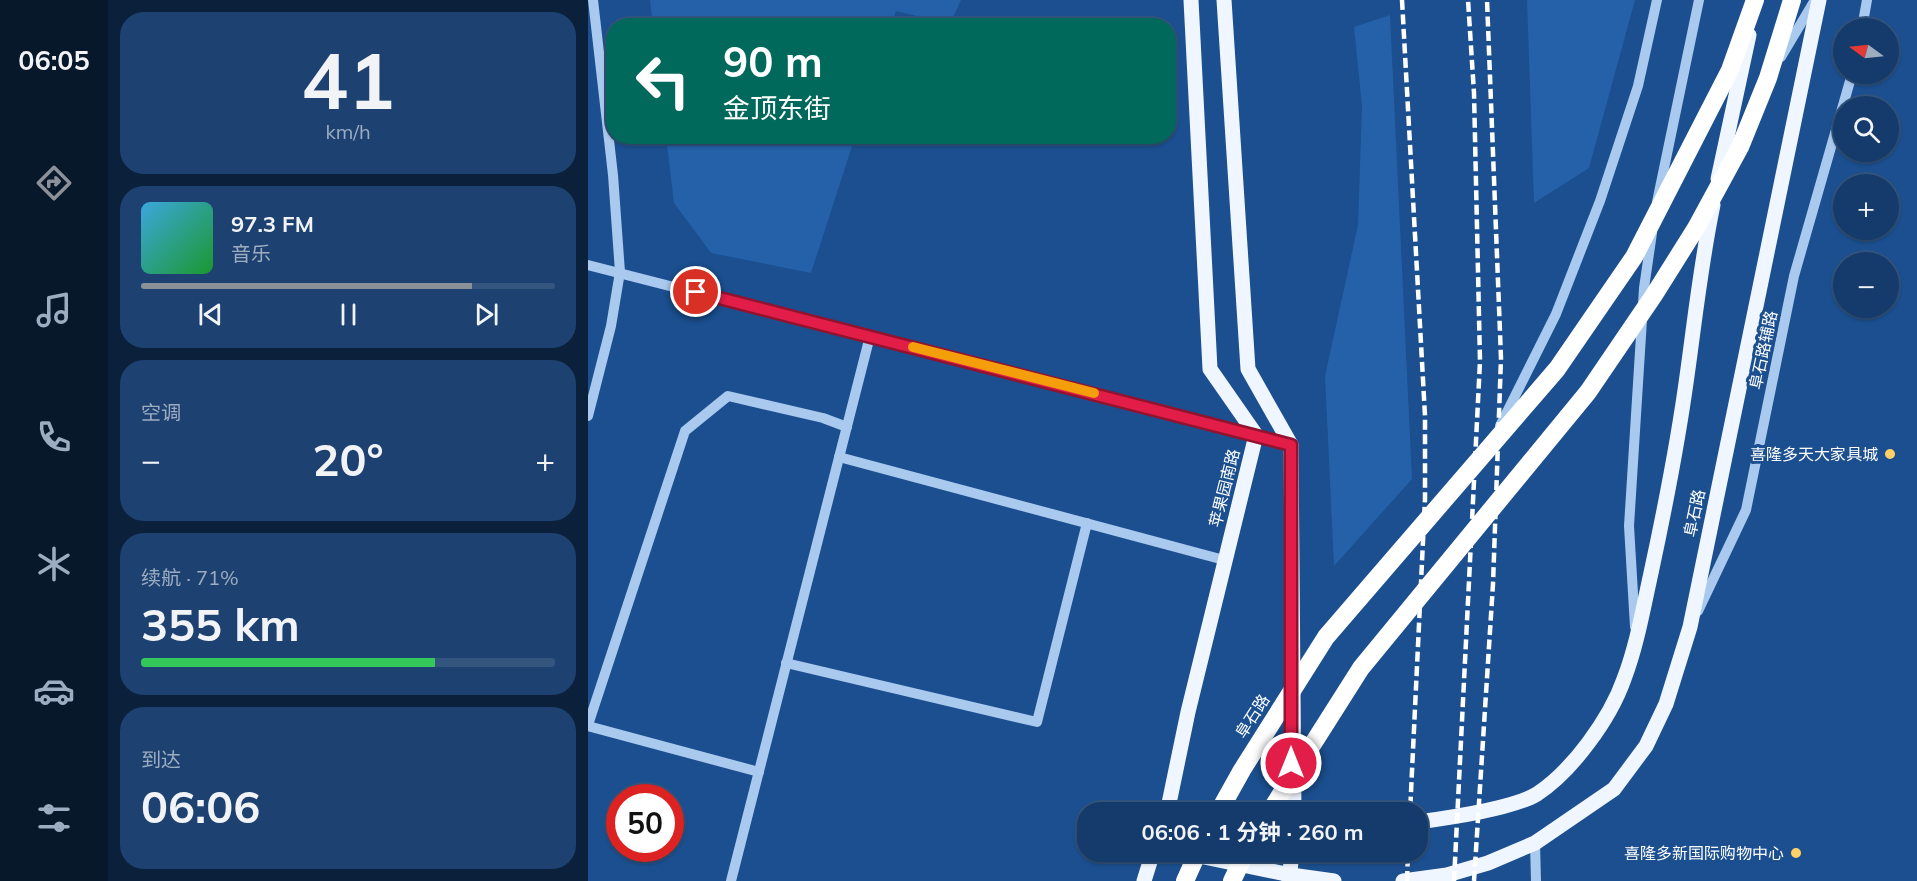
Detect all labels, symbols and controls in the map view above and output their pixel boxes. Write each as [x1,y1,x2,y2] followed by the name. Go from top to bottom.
[1833,18,1899,84] north arrow
[1833,18,1899,318] map controls
[301,31,395,129] text: 41
[723,35,823,88] text: 90 m
[624,42,702,120] icon: left
[18,43,90,77] text: 06:05
[723,91,831,125] text: 金顶东街
[1833,96,1899,162] button: search
[325,119,371,144] text: km/h
[33,162,75,204] icon: directions
[1833,174,1899,240] button: +
[231,210,314,238] text: 97.3 FM
[231,241,271,266] text: 音乐
[1833,252,1899,318] button: −
[670,266,721,317] pin
[679,275,712,308] icon: arrive
[33,289,75,331] icon: music
[194,298,227,331] icon: previous
[332,298,365,331] icon: pause
[470,298,503,331] icon: next
[1745,309,1781,391] street label: 阜石路辅路
[141,400,181,425] text: 空调
[33,416,75,458] icon: phone
[312,431,384,487] text: 20°
[141,439,161,480] text: −
[535,439,555,480] text: +
[1750,444,1878,464] place label: 喜隆多天大家具城
[1205,447,1243,529] street label: 苹果园南路
[1883,447,1897,461] marker: 喜隆多天大家具城
[1679,487,1709,539] street label: 阜石路
[33,543,75,585] icon: climate
[141,565,239,590] text: 续航 · 71%
[141,596,300,652] text: 355 km
[33,670,75,712] icon: car
[1231,690,1273,742] street label: 阜石路
[1259,731,1323,795] position arrow
[141,747,181,772] text: 到达
[141,778,260,834] text: 06:06
[606,784,684,862] speed limit sign: 50
[33,797,75,839] icon: filters
[1141,818,1364,846] text: 06:06 · 1 分钟 · 260 m
[1624,843,1784,863] place label: 喜隆多新国际购物中心
[1789,846,1803,860] marker: 喜隆多新国际购物中心

